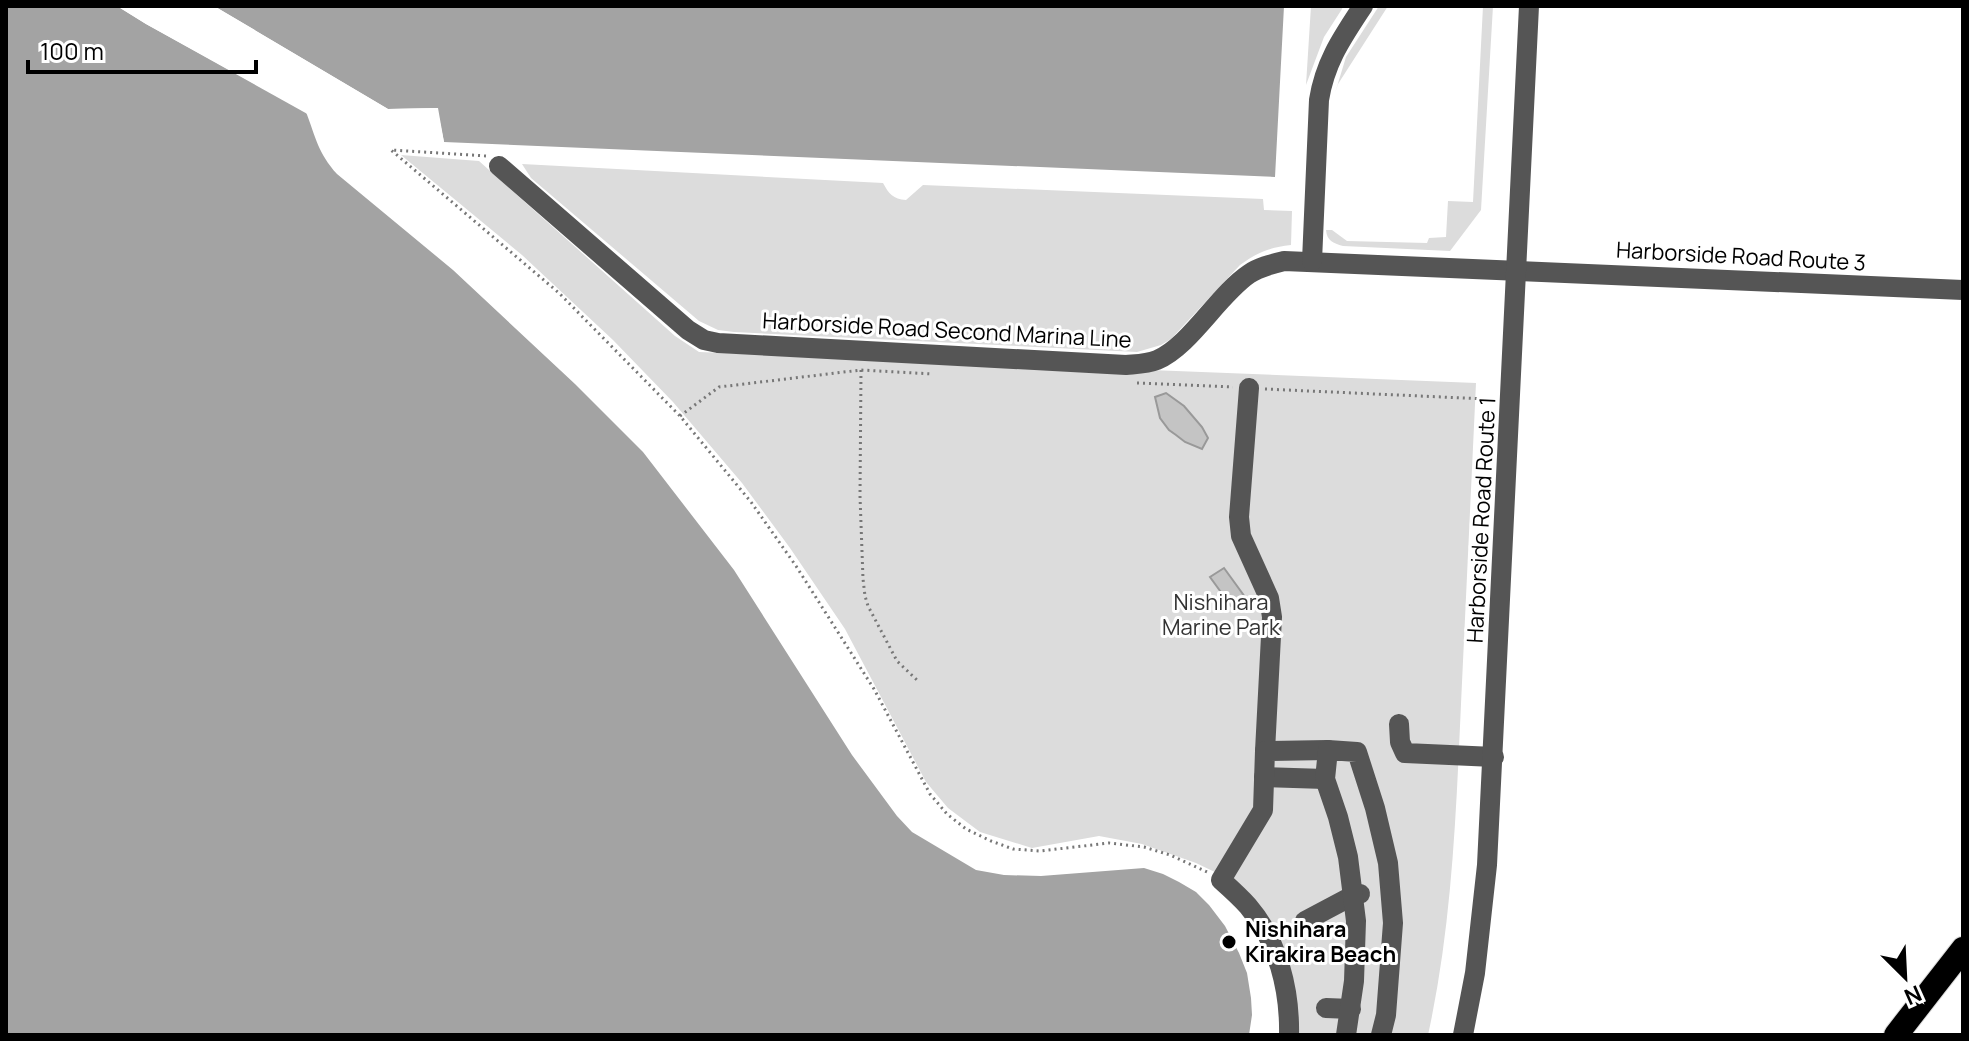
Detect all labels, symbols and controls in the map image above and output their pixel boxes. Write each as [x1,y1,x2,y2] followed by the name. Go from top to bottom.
[28,24,256,74] scale bar
[40,34,104,67] text: 100 m
[1615,234,1867,278] street label: Harborside Road Route 3
[762,305,1132,355] street label: Harborside Road Second Marina Line
[1460,396,1502,644] street label: Harborside Road Route 1
[1162,587,1281,642] park label: Nishihara Marine Park
[1245,914,1396,969] place label: Nishihara Kirakira Beach
[1220,933,1238,951] marker: Nishihara Kirakira Beach
[1865,937,1945,1017] north arrow
[1900,978,1926,1012] text: N

